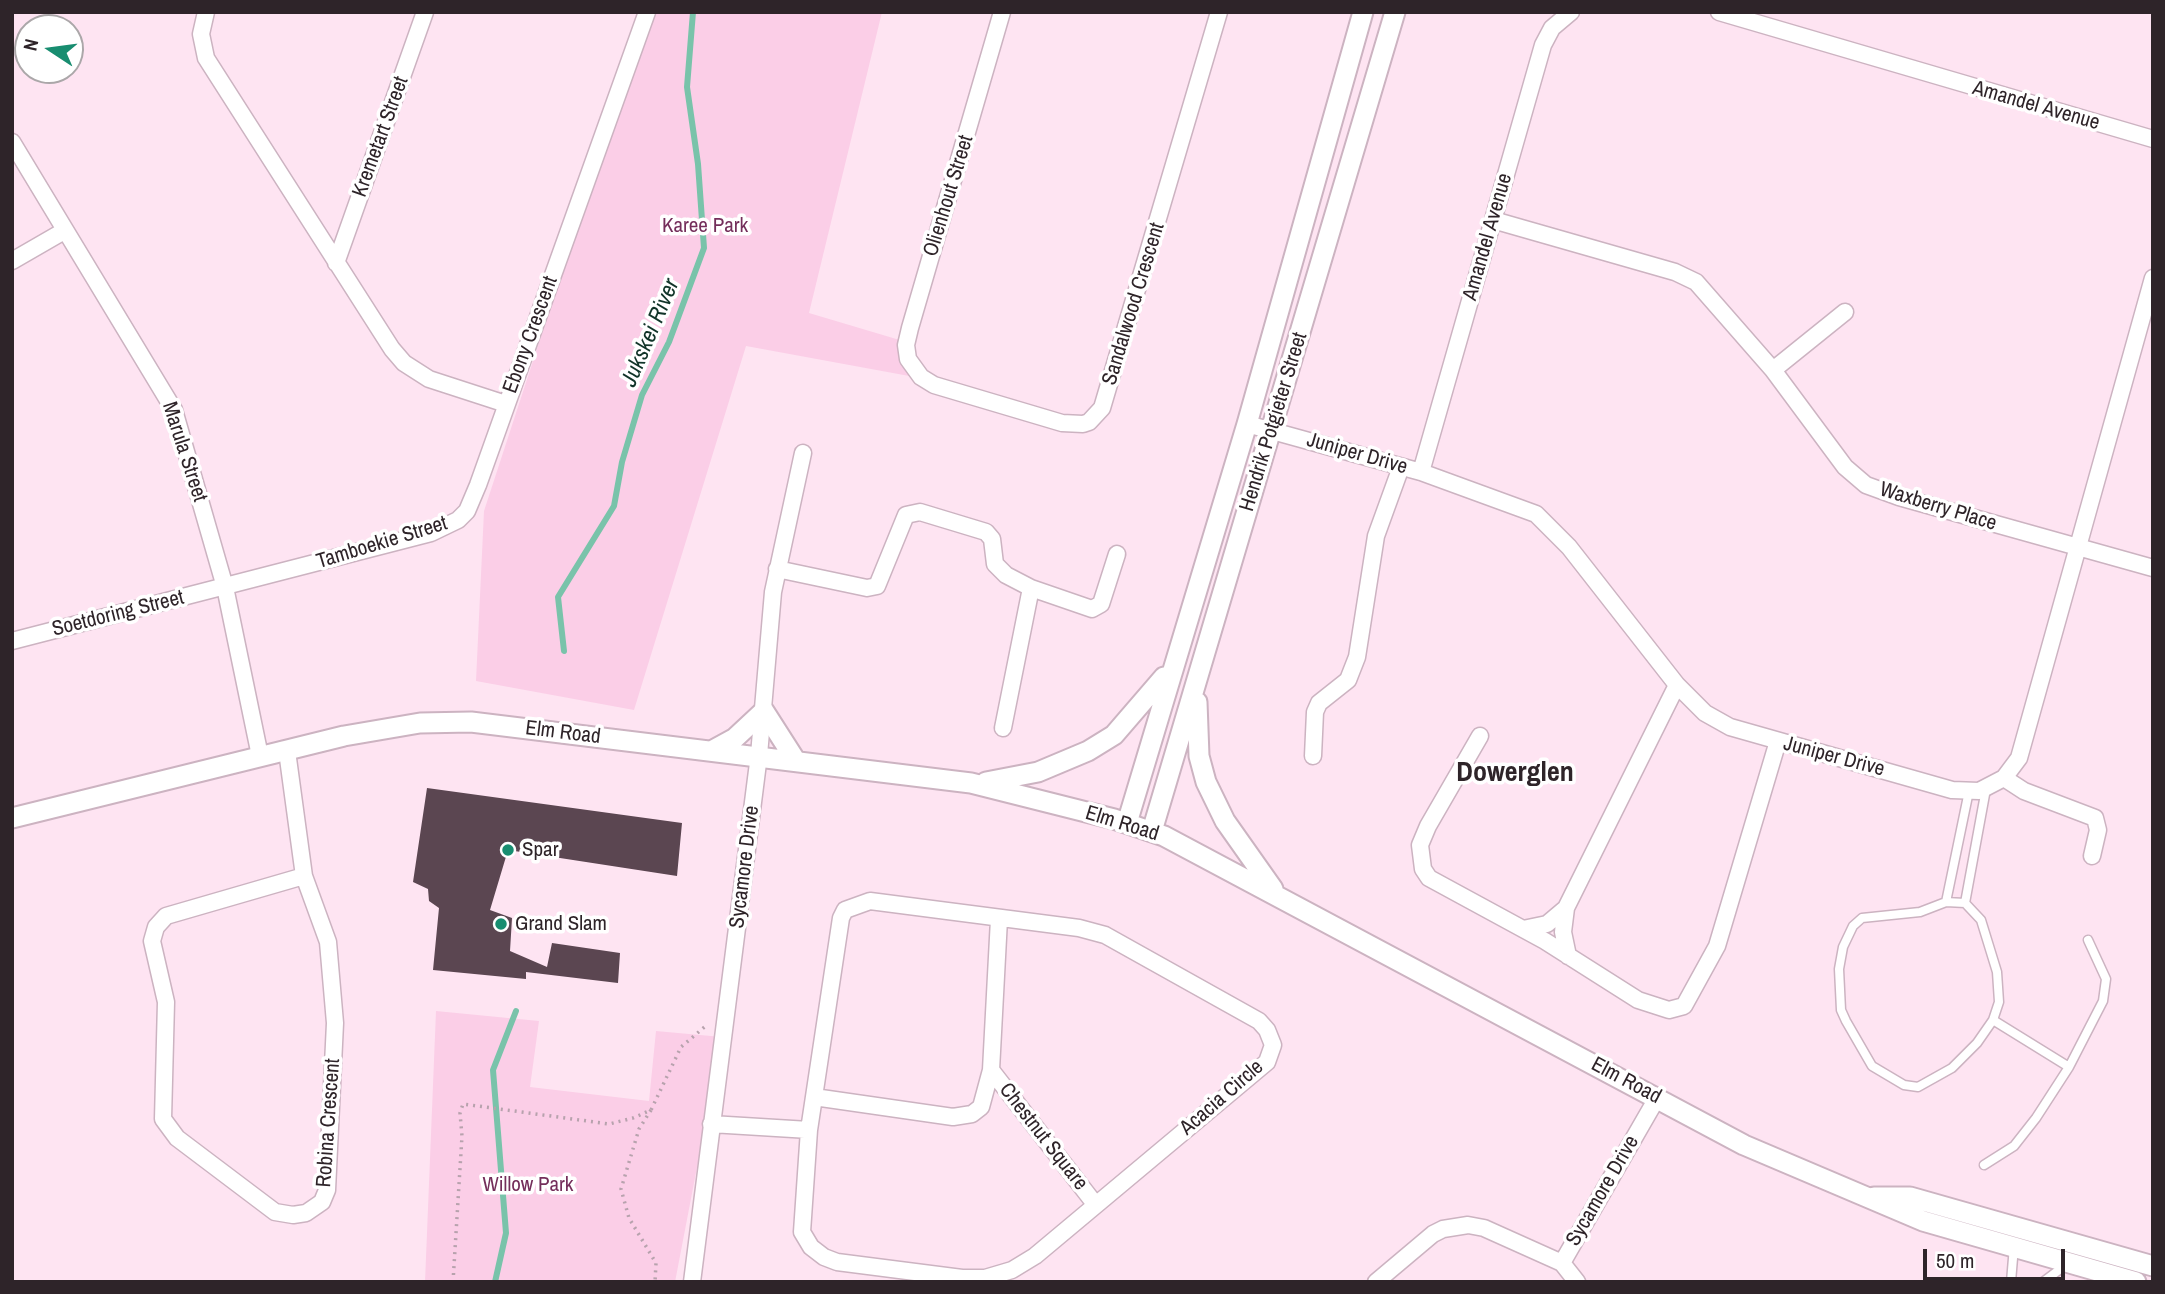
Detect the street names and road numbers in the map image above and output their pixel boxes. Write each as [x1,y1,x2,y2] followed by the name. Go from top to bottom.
[348,73,414,201] street label: Kremetart Street
[1970,76,2102,136] street label: Amandel Avenue
[919,132,979,260] street label: Olienhout Street
[1458,171,1518,303] street label: Amandel Avenue
[1097,220,1171,388] street label: Sandalwood Crescent
[498,273,564,397] street label: Ebony Crescent
[1235,330,1313,514] street label: Hendrik Potgieter Street
[156,399,212,505] street label: Marula Street
[1304,428,1410,480] street label: Juniper Drive
[1877,477,1999,537] street label: Waxberry Place
[314,511,450,575] street label: Tamboekie Street
[49,585,187,643] street label: Soetdoring Street
[524,716,602,750] street label: Elm Road
[1781,731,1887,783] street label: Juniper Drive
[1082,801,1162,847] street label: Elm Road
[725,804,765,930] street label: Sycamore Drive
[1587,1052,1665,1110] street label: Elm Road
[1175,1055,1269,1141] street label: Acacia Circle
[312,1058,346,1188] street label: Robina Crescent
[993,1078,1093,1196] street label: Chestnut Square
[1561,1131,1645,1251] street label: Sycamore Drive

